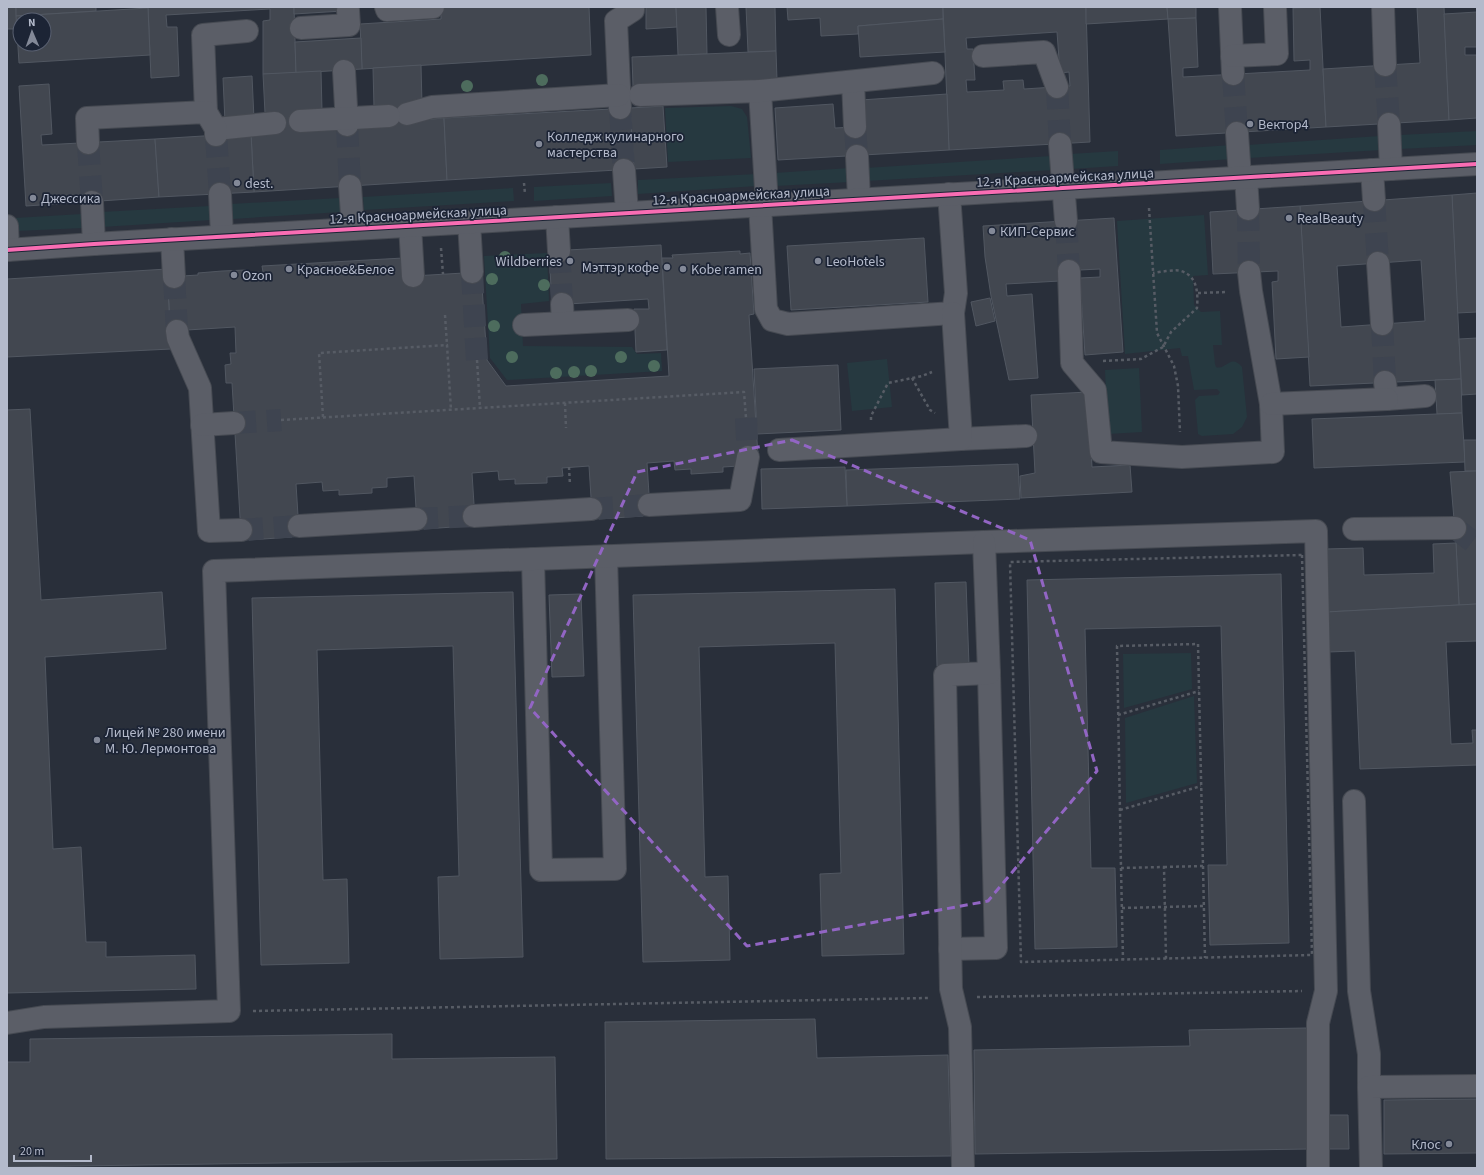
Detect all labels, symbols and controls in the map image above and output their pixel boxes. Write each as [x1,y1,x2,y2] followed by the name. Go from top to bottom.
[12,12,52,52] north arrow
[28,15,36,30] text: N
[1258,115,1308,135] place label: Вектор4
[1245,119,1255,129] marker: Вектор4
[547,127,684,163] place label: Колледж кулинарного мастерства
[534,139,544,149] marker: Колледж кулинарного мастерства
[976,163,1154,193] street label: 12-я Красноармейская улица
[245,174,274,194] place label: dest.
[232,178,242,188] marker: dest.
[652,181,830,211] street label: 12-я Красноармейская улица
[41,189,101,209] place label: Джессика
[28,193,38,203] marker: Джессика
[329,200,507,230] street label: 12-я Красноармейская улица
[1297,209,1364,229] place label: RealBeauty
[1284,213,1294,223] marker: RealBeauty
[1000,222,1075,242] place label: КИП-Сервис
[987,226,997,236] marker: КИП-Сервис
[496,252,562,272] place label: Wildberries
[826,252,885,272] place label: LeoHotels
[565,256,575,266] marker: Wildberries
[813,256,823,266] marker: LeoHotels
[582,258,659,278] place label: Мэттэр кофе
[297,260,394,280] place label: Красное&Белое
[691,260,762,280] place label: Kobe ramen
[662,262,672,272] marker: Мэттэр кофе
[284,264,294,274] marker: Красное&Белое
[678,264,688,274] marker: Kobe ramen
[242,266,272,286] place label: Ozon
[229,270,239,280] marker: Ozon
[105,723,226,759] place label: Лицей № 280 имени М. Ю. Лермонтова
[92,735,102,745] marker: Лицей № 280 имени М. Ю. Лермонтова
[1411,1135,1442,1155] place label: Клос
[14,1137,91,1163] scale bar
[1444,1139,1454,1149] marker: Клос
[20,1143,44,1160] text: 20 m

